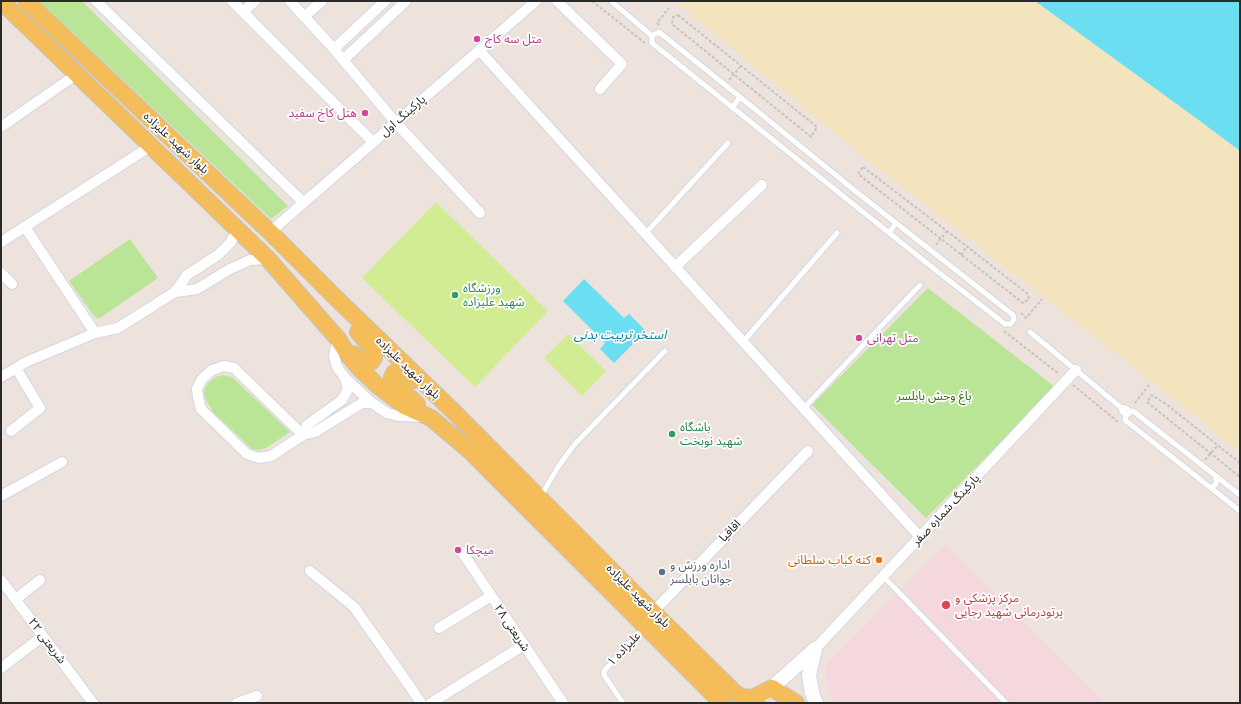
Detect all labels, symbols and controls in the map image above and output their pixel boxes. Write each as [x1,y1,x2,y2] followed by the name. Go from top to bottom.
[485,32,542,46] place label: متل سه کاج
[472,34,482,44] marker: متل سه کاج
[377,92,429,140] street label: پارکینگ اول
[288,106,357,120] place label: هتل کاخ سفید
[360,108,370,118] marker: هتل کاخ سفید
[140,109,212,177] street label: بلوار شهید علیزاده
[463,281,524,309] place label: ورزشگاه شهید علیزاده
[450,290,460,300] marker: ورزشگاه شهید علیزاده
[574,327,666,343] water label: استخر تربیت بدنی
[867,331,919,345] place label: متل تهرانی
[854,333,864,343] marker: متل تهرانی
[373,334,443,402] street label: بلوار شهید علیزاده
[896,389,972,403] park label: باغ وحش بابلسر
[680,420,742,448] place label: باشگاه شهید نوبخت
[667,429,677,439] marker: باشگاه شهید نوبخت
[909,471,983,549] street label: پارکینگ شماره صفر
[716,517,744,545] street label: اقاقیا
[466,543,494,557] place label: میچکا
[453,545,463,555] marker: میچکا
[788,553,871,567] place label: کته کباب سلطانی
[874,555,884,565] marker: کته کباب سلطانی
[670,558,732,586] place label: اداره ورزش و جوانان بابلسر
[603,561,673,631] street label: بلوار شهید علیزاده
[657,567,667,577] marker: اداره ورزش و جوانان بابلسر
[955,591,1063,619] place label: مرکز پزشکی و پرتودرمانی شهید رجایی
[940,599,952,611] marker: مرکز پزشکی و پرتودرمانی شهید رجایی
[491,602,533,654] street label: شریعتی ۲۸
[25,615,69,667] street label: شریعتی ۲۲
[604,629,644,669] street label: علیزاده ۱

